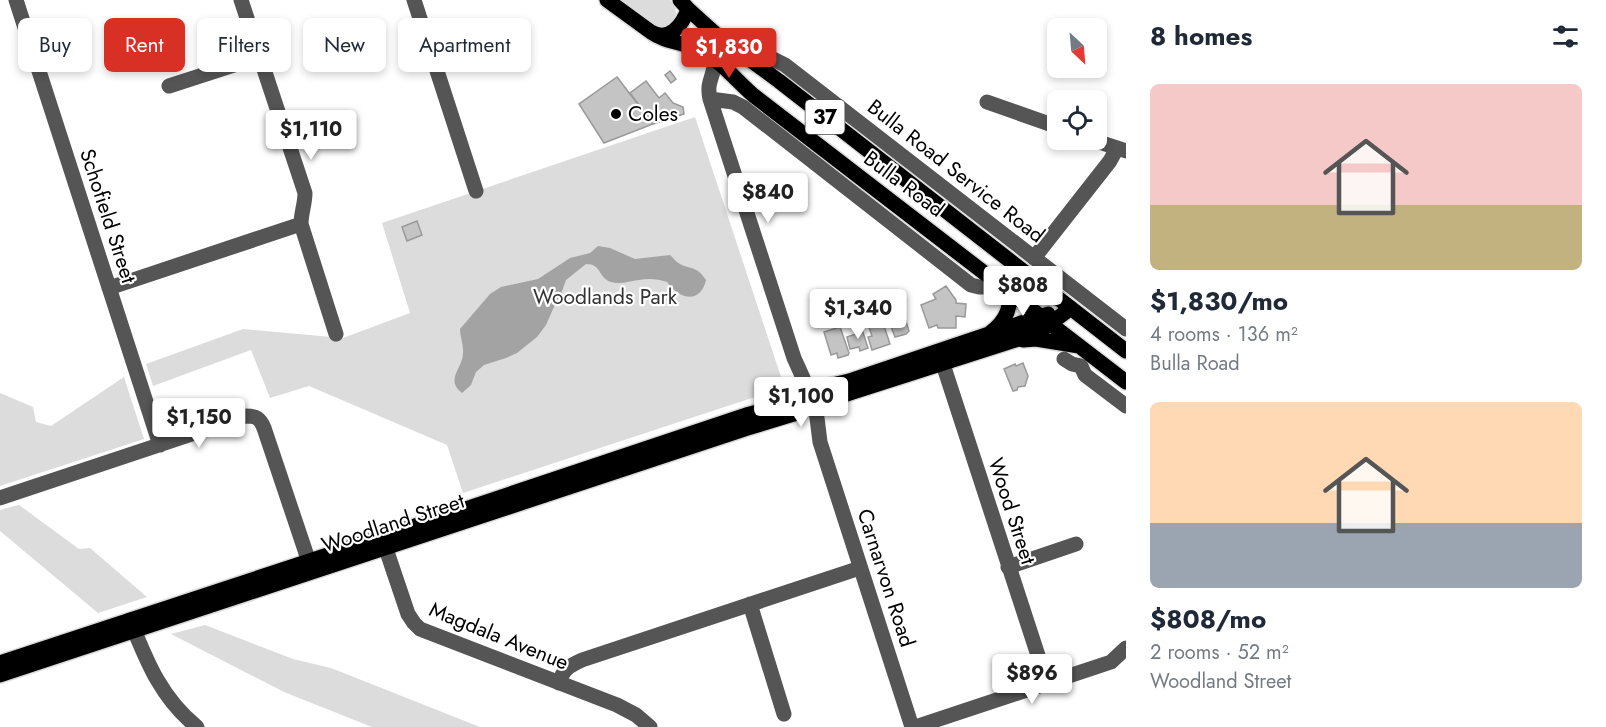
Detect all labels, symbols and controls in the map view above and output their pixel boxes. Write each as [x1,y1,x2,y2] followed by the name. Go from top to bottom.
[1150,17,1252,55] text: 8 homes
[18,18,92,72] chip: Buy
[104,18,185,72] chip: Rent
[197,18,291,72] chip: Filters
[303,18,386,72] chip: New
[398,18,531,72] chip: Apartment
[1047,18,1107,78] north arrow
[1047,18,1107,150] map controls
[1549,20,1582,53] icon: filters
[680,28,778,79] pin: $1,830
[695,33,763,62] text: $1,830
[1047,90,1107,150] button: locate
[862,94,1050,248] street label: Bulla Road Service Road
[628,99,678,129] place label: Coles
[806,100,844,134] road number: 37
[609,107,623,121] marker: Coles
[262,110,360,161] pin: $1,110
[280,115,342,144] text: $1,110
[1312,123,1420,231] icon: home
[72,145,144,287] street label: Schofield Street
[859,146,949,222] street label: Bulla Road
[732,173,804,224] pin: $840
[742,178,794,207] text: $840
[987,266,1059,317] pin: $808
[998,271,1048,300] text: $808
[533,282,678,312] park label: Woodlands Park
[1150,282,1288,320] text: $1,830/mo
[809,289,907,340] pin: $1,340
[824,294,892,323] text: $1,340
[1150,320,1298,349] text: 4 rooms · 136 m²
[1150,349,1240,378] text: Bulla Road
[752,377,850,428] pin: $1,100
[768,382,834,411] text: $1,100
[150,398,248,449] pin: $1,150
[166,403,232,432] text: $1,150
[1312,441,1420,549] icon: home
[981,454,1043,568] street label: Wood Street
[318,486,468,560] street label: Woodland Street
[850,505,922,651] street label: Carnarvon Road
[425,594,573,678] street label: Magdala Avenue
[1150,600,1266,638] text: $808/mo
[1150,638,1289,667] text: 2 rooms · 52 m²
[996,654,1068,705] pin: $896
[1006,659,1058,688] text: $896
[1150,667,1291,696] text: Woodland Street

